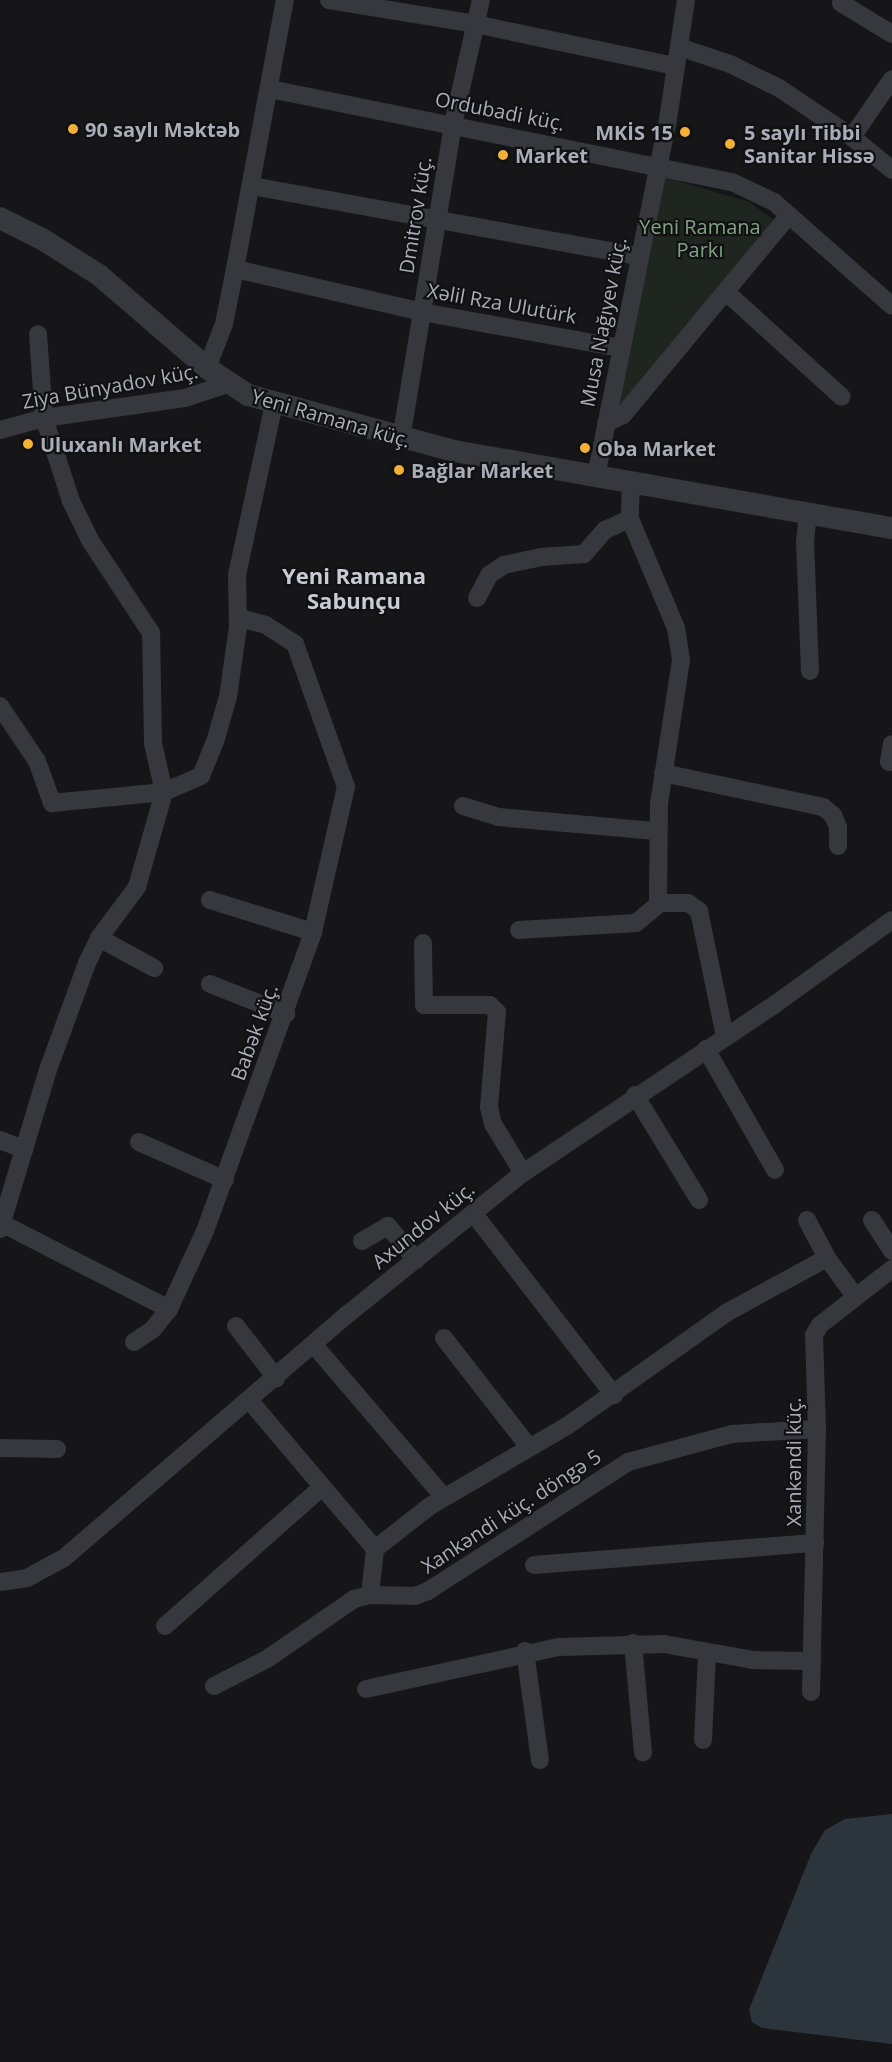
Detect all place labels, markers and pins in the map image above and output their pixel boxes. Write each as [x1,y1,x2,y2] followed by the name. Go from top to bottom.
[85,117,240,141] place label: 90 saylı Məktəb
[595,120,673,144] place label: MKİS 15
[744,120,874,167] place label: 5 saylı Tibbi Sanitar Hissə
[66,122,80,136] marker: 90 saylı Məktəb
[678,125,692,139] marker: MKİS 15
[721,135,739,153] marker: 5 saylı Tibbi Sanitar Hissə
[515,143,588,167] place label: Market
[496,148,510,162] marker: Market
[40,432,201,456] place label: Uluxanlı Market
[597,436,716,460] place label: Oba Market
[21,437,35,451] marker: Uluxanlı Market
[578,441,592,455] marker: Oba Market
[411,458,553,482] place label: Bağlar Market
[392,463,406,477] marker: Bağlar Market

